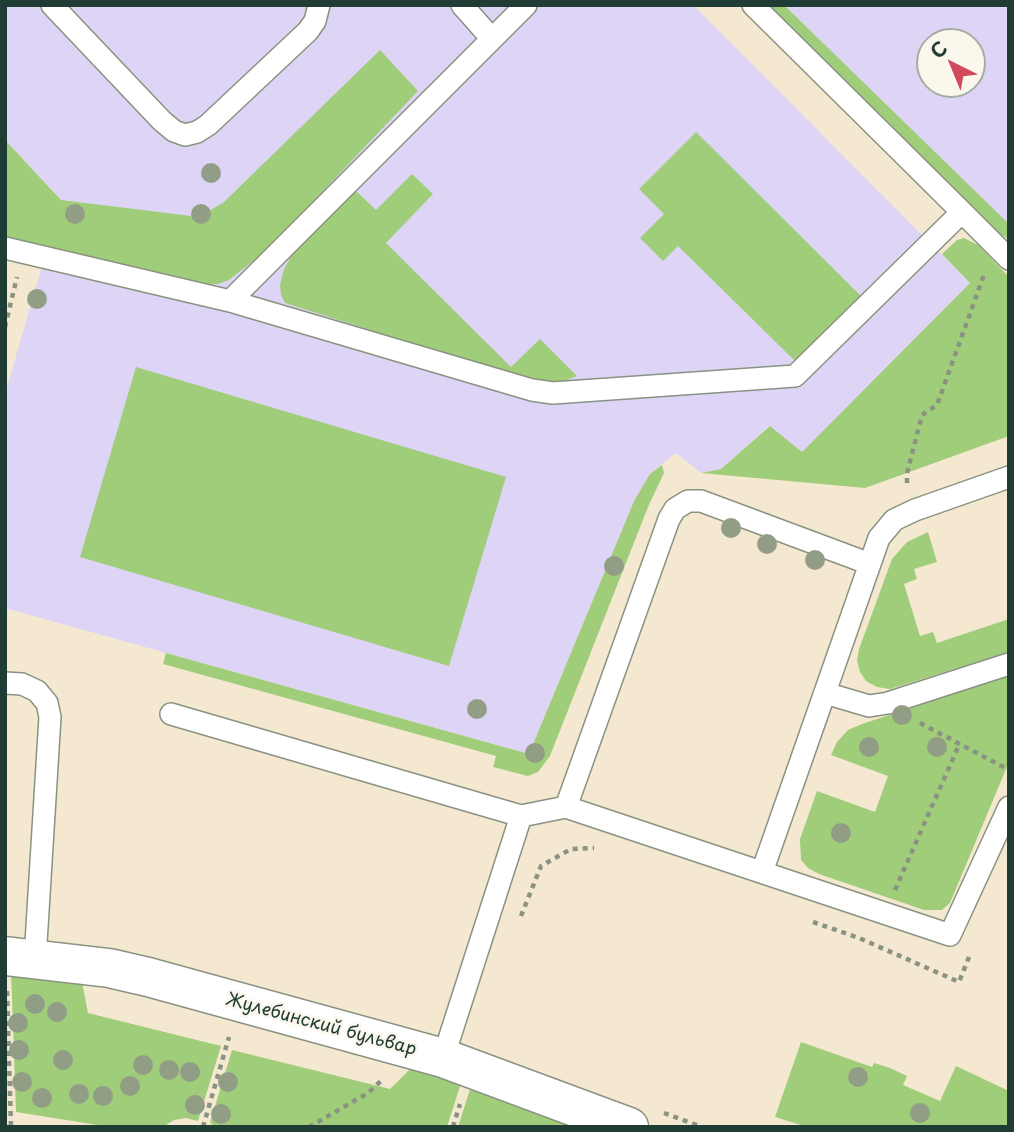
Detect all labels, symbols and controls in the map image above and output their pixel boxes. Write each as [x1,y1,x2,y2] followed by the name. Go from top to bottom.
[916,28,986,98] north arrow
[923,34,953,64] text: С
[223,989,419,1061] street label: Жулебинский бульвар

